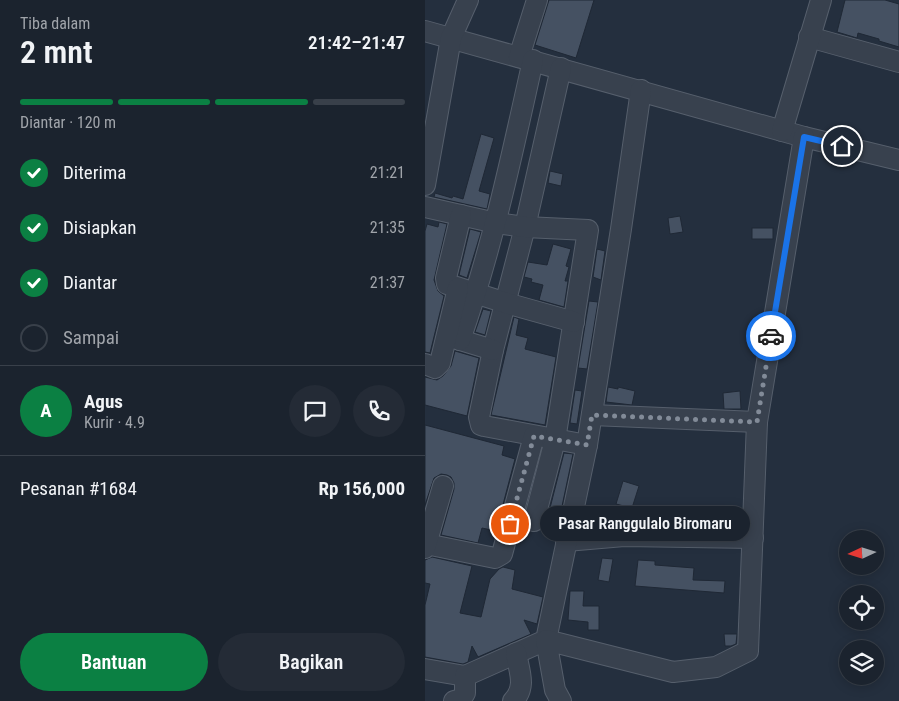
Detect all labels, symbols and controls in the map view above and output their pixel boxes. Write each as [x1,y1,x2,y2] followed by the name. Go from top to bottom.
[20,14,90,33] text: Tiba dalam
[308,31,405,54] text: 21:42–21:47
[20,33,93,71] text: 2 mnt
[20,113,116,132] text: Diantar · 120 m
[821,125,863,167] pin
[828,132,856,160] icon: home
[20,159,48,187] icon: check
[63,161,126,184] text: Diterima
[370,163,405,182] text: 21:21
[20,214,48,242] icon: check
[63,216,137,239] text: Disiapkan
[370,218,405,237] text: 21:35
[20,269,48,297] icon: check
[63,271,117,294] text: Diantar
[370,273,405,292] text: 21:37
[746,311,796,361] courier
[757,322,785,350] icon: car
[63,326,119,349] text: Sampai
[289,385,341,437] button: chat
[353,385,405,437] button: phone
[84,390,123,413] text: Agus
[40,399,52,422] text: A
[84,413,145,432] text: Kurir · 4.9
[20,477,137,500] text: Pesanan #1684
[318,477,405,500] text: Rp 156,000
[489,503,531,545] pin
[540,506,750,542] callout: Pasar Ranggulalo Biromaru
[496,510,524,538] icon: bag
[558,514,732,533] text: Pasar Ranggulalo Biromaru
[839,530,884,575] north arrow
[839,530,884,685] map controls
[839,585,884,630] button: locate
[20,633,208,691] button: Bantuan
[218,633,405,691] button: Bagikan
[839,640,884,685] button: layers

